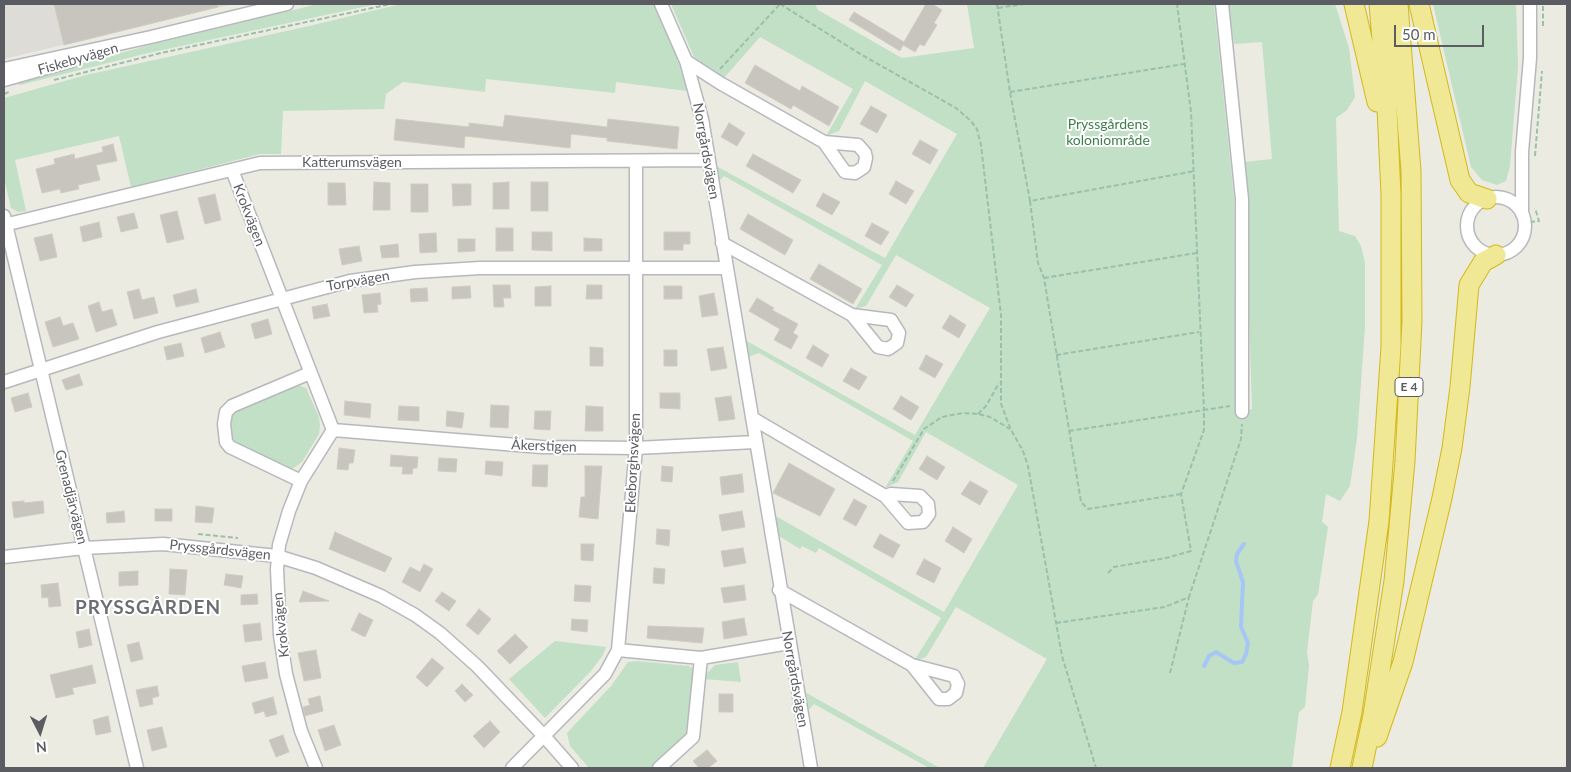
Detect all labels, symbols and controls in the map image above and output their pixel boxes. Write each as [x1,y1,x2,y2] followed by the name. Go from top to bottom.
[1396,15,1486,47] scale bar
[1402,25,1436,43] text: 50 m
[36,40,120,78] street label: Fiskebyvägen
[689,101,723,201] street label: Norrgårdsvägen
[1066,116,1150,148] park label: Pryssgårdens koloniområde
[302,154,402,170] street label: Katterumsvägen
[229,181,269,249] street label: Krokvägen
[325,267,391,295] street label: Torpvägen
[1395,378,1423,397] road number: E 4
[622,412,644,514] street label: Ekeborghsvägen
[511,436,577,456] street label: Åkerstigen
[51,448,91,546] street label: Grenadjärvägen
[169,536,271,564] street label: Pryssgårdsvägen
[269,592,293,658] street label: Krokvägen
[74,597,222,619] district label: PRYSSGÅRDEN
[778,629,812,729] street label: Norrgårdsvägen
[15,707,65,757] north arrow
[35,739,47,756] text: N

